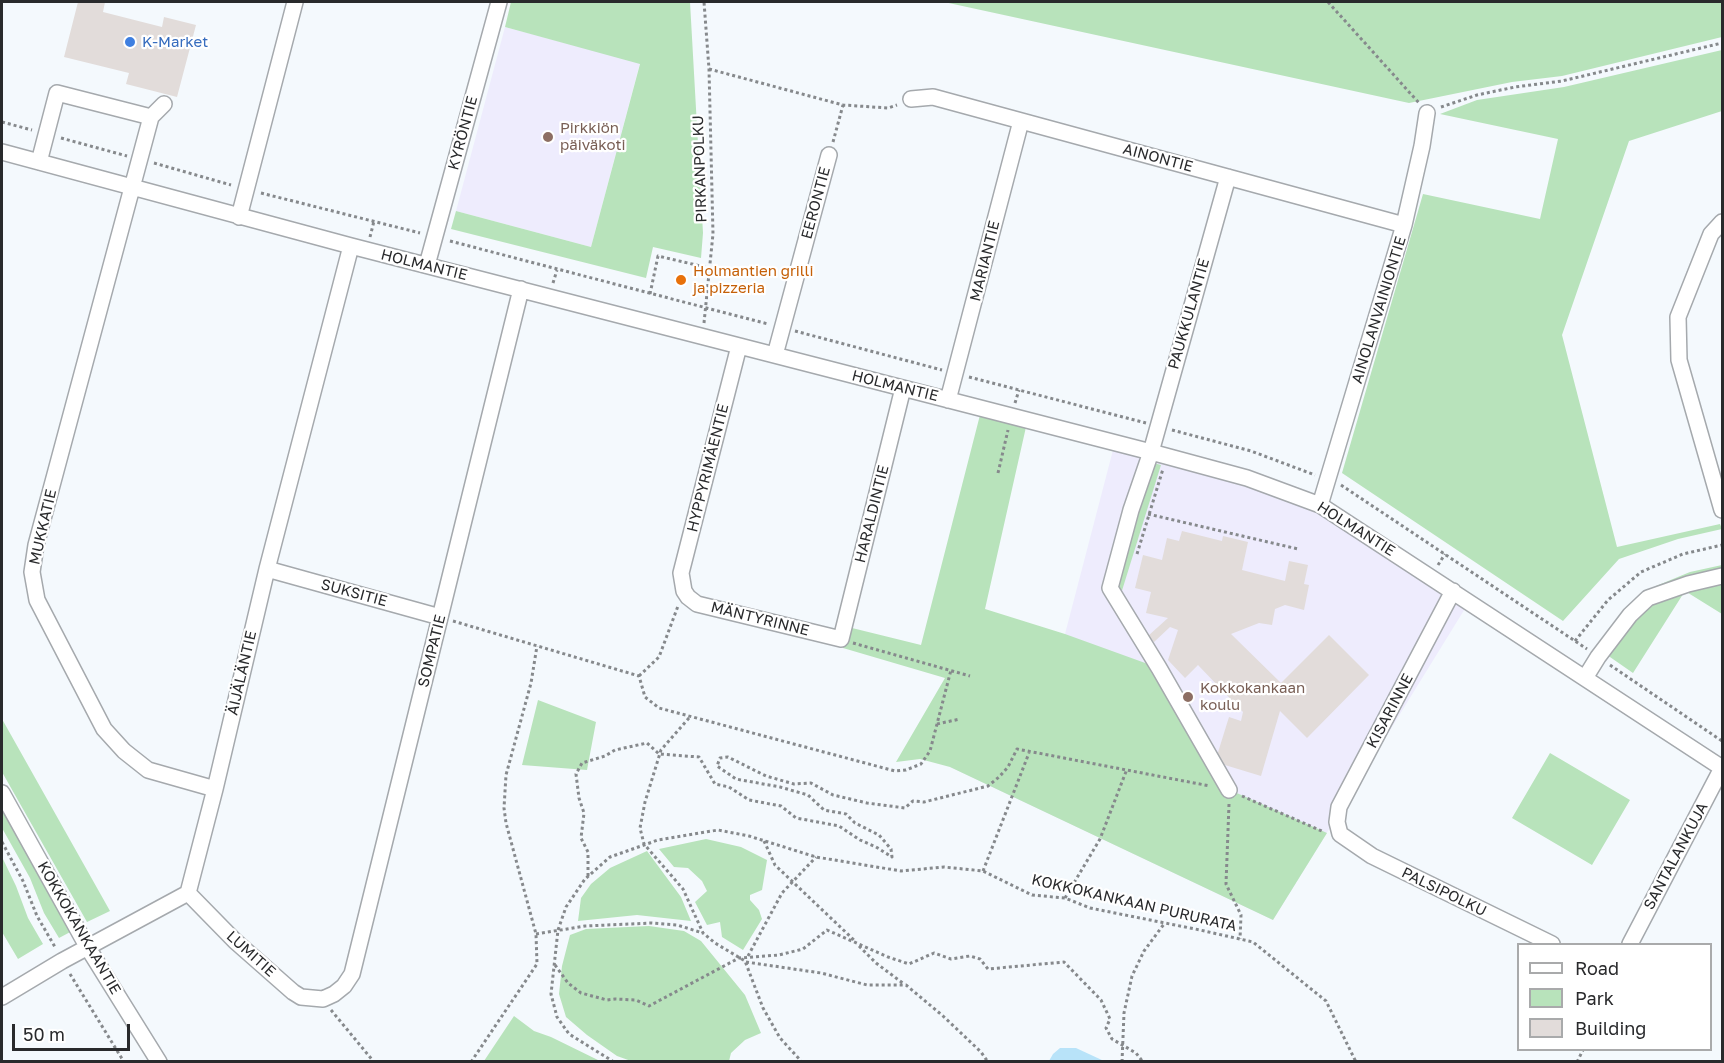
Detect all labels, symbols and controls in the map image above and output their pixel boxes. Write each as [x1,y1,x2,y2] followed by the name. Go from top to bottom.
[142,33,208,51] place label: K-Market
[123,35,137,49] marker: K-Market
[444,94,482,172] street label: KYRÖNTIE
[689,115,711,223] street label: PIRKANPOLKU
[560,119,625,154] place label: Pirkkiön päiväkoti
[541,130,555,144] marker: Pirkkiön päiväkoti
[1121,140,1195,176] street label: AINONTIE
[798,165,834,241] street label: EERONTIE
[966,219,1004,303] street label: MARIANTIE
[1348,234,1410,386] street label: AINOLANVAINIONTIE
[379,246,469,284] street label: HOLMANTIE
[1165,257,1213,371] street label: PAUKKULANTIE
[693,262,813,297] place label: Holmantien grilli ja pizzeria
[674,273,688,287] marker: Holmantien grilli ja pizzeria
[850,367,940,405] street label: HOLMANTIE
[683,402,733,534] street label: HYPPYRIMÄENTIE
[851,463,893,565] street label: HARALDINTIE
[26,488,60,566] street label: MUKKATIE
[1314,498,1398,560] street label: HOLMANTIE
[319,575,389,611] street label: SUKSITIE
[709,598,811,640] street label: MÄNTYRINNE
[414,613,450,689] street label: SOMPATIE
[224,629,260,717] street label: ÄIJÄLÄNTIE
[1363,671,1417,751] street label: KISARINNE
[1200,679,1305,714] place label: Kokkokankaan koulu
[1181,690,1195,704] marker: Kokkokankaan koulu
[1640,799,1712,913] street label: SANTALANKUJA
[34,858,124,998] street label: KOKKOKANKAANTIE
[1399,864,1489,920] street label: PALSIPOLKU
[1030,871,1238,935] street label: KOKKOKANKAAN PURURATA
[223,927,279,981] street label: LUMITIE
[1517,943,1712,1051] legend
[1575,957,1619,979] text: Road
[1575,987,1614,1009] text: Park
[15,1012,134,1050] scale bar
[1575,1017,1646,1039] text: Building
[23,1023,65,1045] text: 50 m

